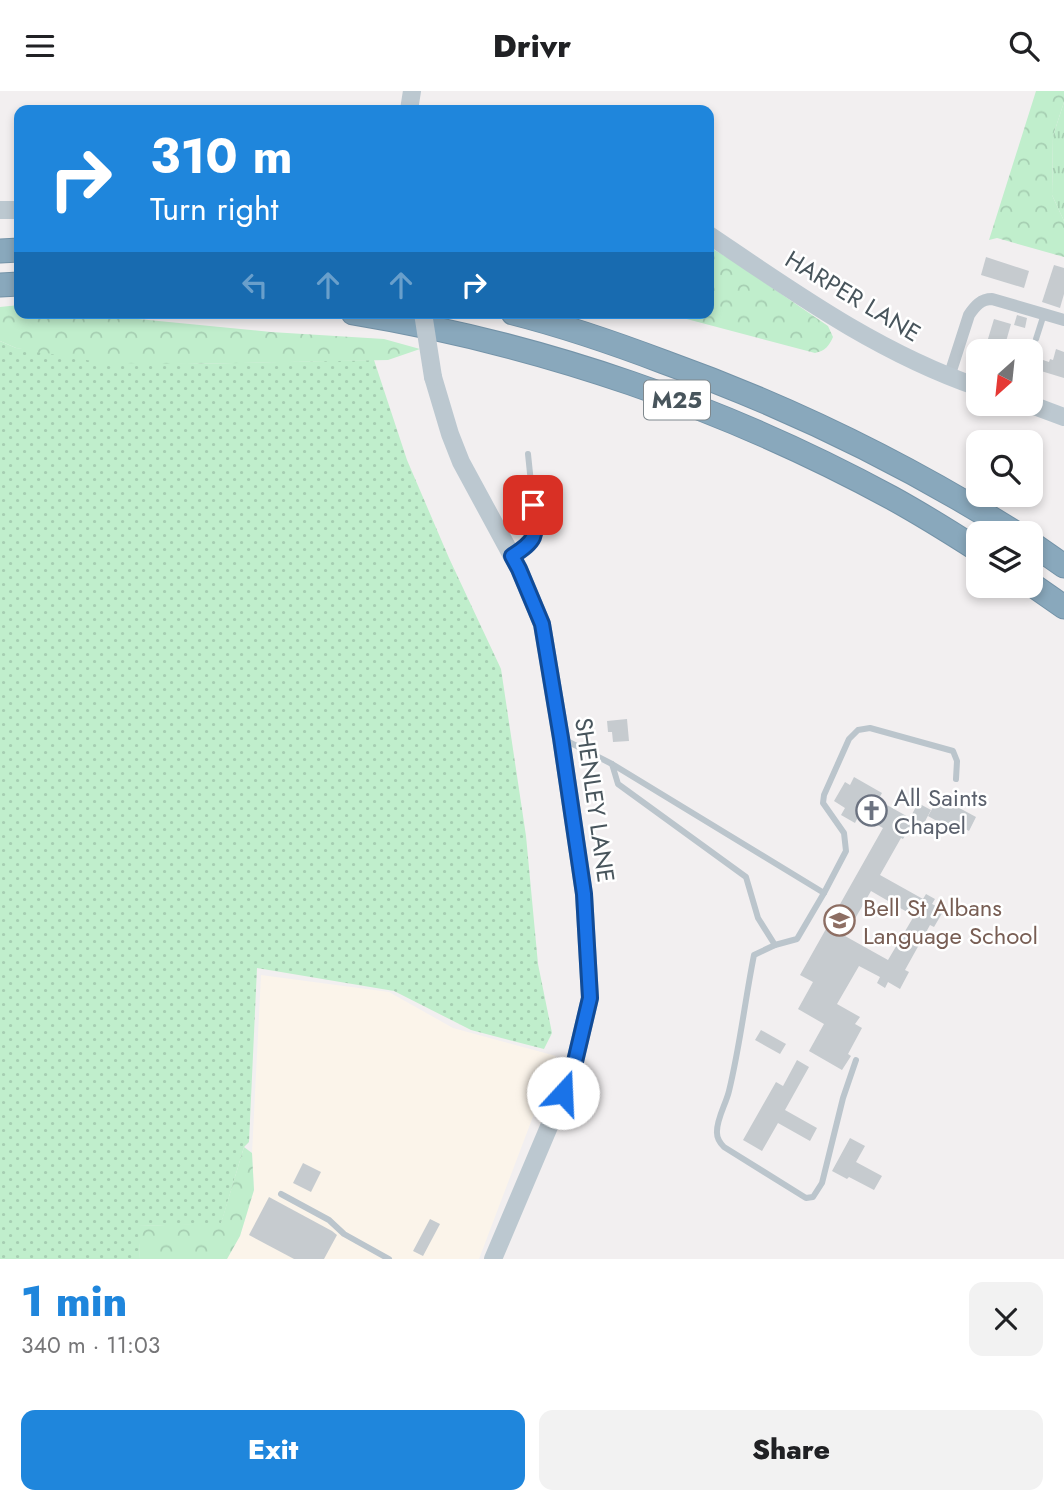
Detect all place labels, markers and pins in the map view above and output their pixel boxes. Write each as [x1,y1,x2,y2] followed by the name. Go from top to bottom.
[503,475,563,535] pin
[894,780,987,843] place label: All Saints Chapel
[854,794,888,828] church icon: All Saints Chapel
[863,890,1038,953] place label: Bell St Albans Language School
[823,904,857,938] school or university icon: Bell St Albans Language School

